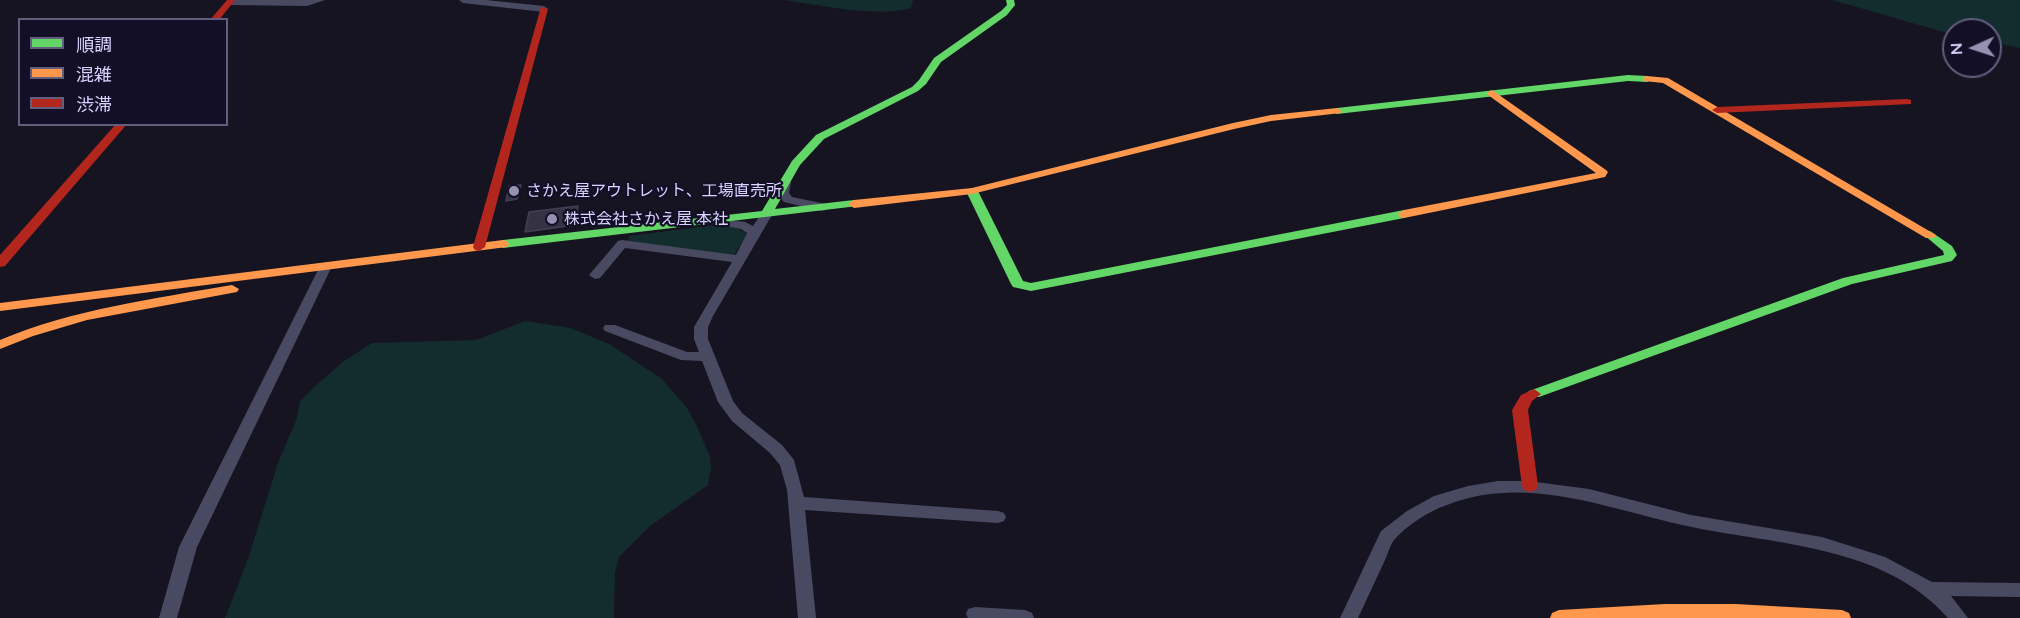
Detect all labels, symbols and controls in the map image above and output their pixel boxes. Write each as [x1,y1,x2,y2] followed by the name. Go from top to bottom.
[18,18,228,126] legend
[1942,18,2002,78] north arrow
[76,33,112,55] text: 順調
[1946,42,1965,56] text: N
[76,63,112,85] text: 混雑
[76,93,112,115] text: 渋滞
[526,181,782,201] place label: さかえ屋アウトレット、工場直売所
[507,184,521,198] marker: さかえ屋アウトレット、工場直売所
[564,209,728,229] place label: 株式会社さかえ屋 本社
[545,212,559,226] marker: 株式会社さかえ屋 本社

